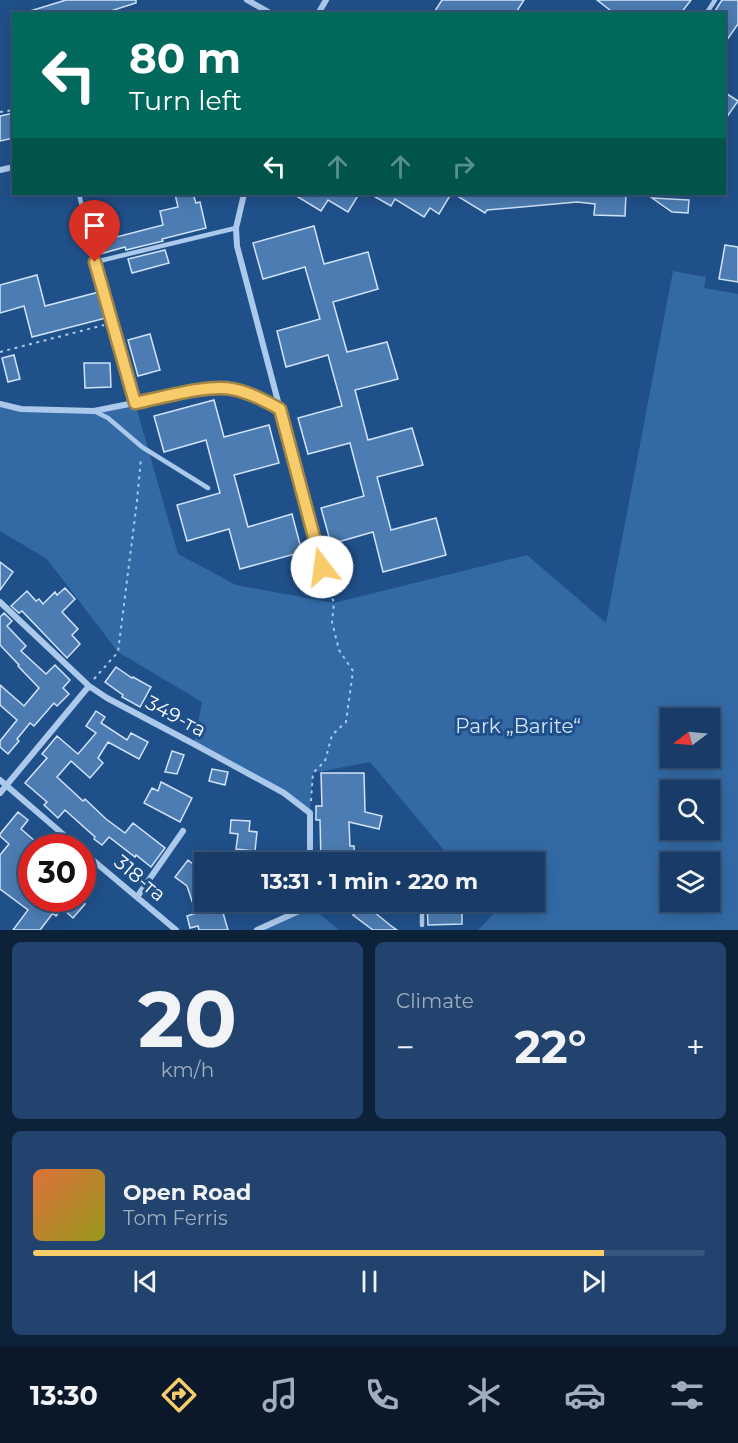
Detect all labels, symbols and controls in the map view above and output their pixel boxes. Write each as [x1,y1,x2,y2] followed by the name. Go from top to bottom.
[129,32,241,84] text: 80 m
[30,36,108,114] icon: left
[129,84,242,117] text: Turn left
[258,150,291,183] icon: left
[321,150,354,183] icon: ahead
[384,150,417,183] icon: ahead
[447,150,480,183] icon: right
[69,200,120,262] pin
[78,209,111,242] icon: arrive
[290,535,354,599] position arrow
[142,690,210,742] street label: 349-та
[660,708,720,768] north arrow
[660,708,720,912] map controls
[455,714,581,738] park label: Park „Barite“
[660,780,720,840] button: search
[18,834,96,912] speed limit sign: 30
[109,850,171,906] street label: 318-та
[660,852,720,912] button: layers
[261,868,478,895] text: 13:31 · 1 min · 220 m
[138,971,237,1067] text: 20
[396,989,474,1013] text: Climate
[515,1019,586,1074] text: 22°
[396,1027,415,1067] text: −
[686,1027,705,1067] text: +
[161,1058,214,1082] text: km/h
[123,1179,251,1206] text: Open Road
[123,1206,228,1230] text: Tom Ferris
[129,1265,162,1298] icon: previous
[353,1265,386,1298] icon: pause
[577,1265,610,1298] icon: next
[158,1374,200,1416] icon: directions
[259,1374,301,1416] icon: music
[361,1374,403,1416] icon: phone
[463,1374,505,1416] icon: climate
[564,1374,606,1416] icon: car
[666,1374,708,1416] icon: filters
[30,1379,98,1412] text: 13:30

